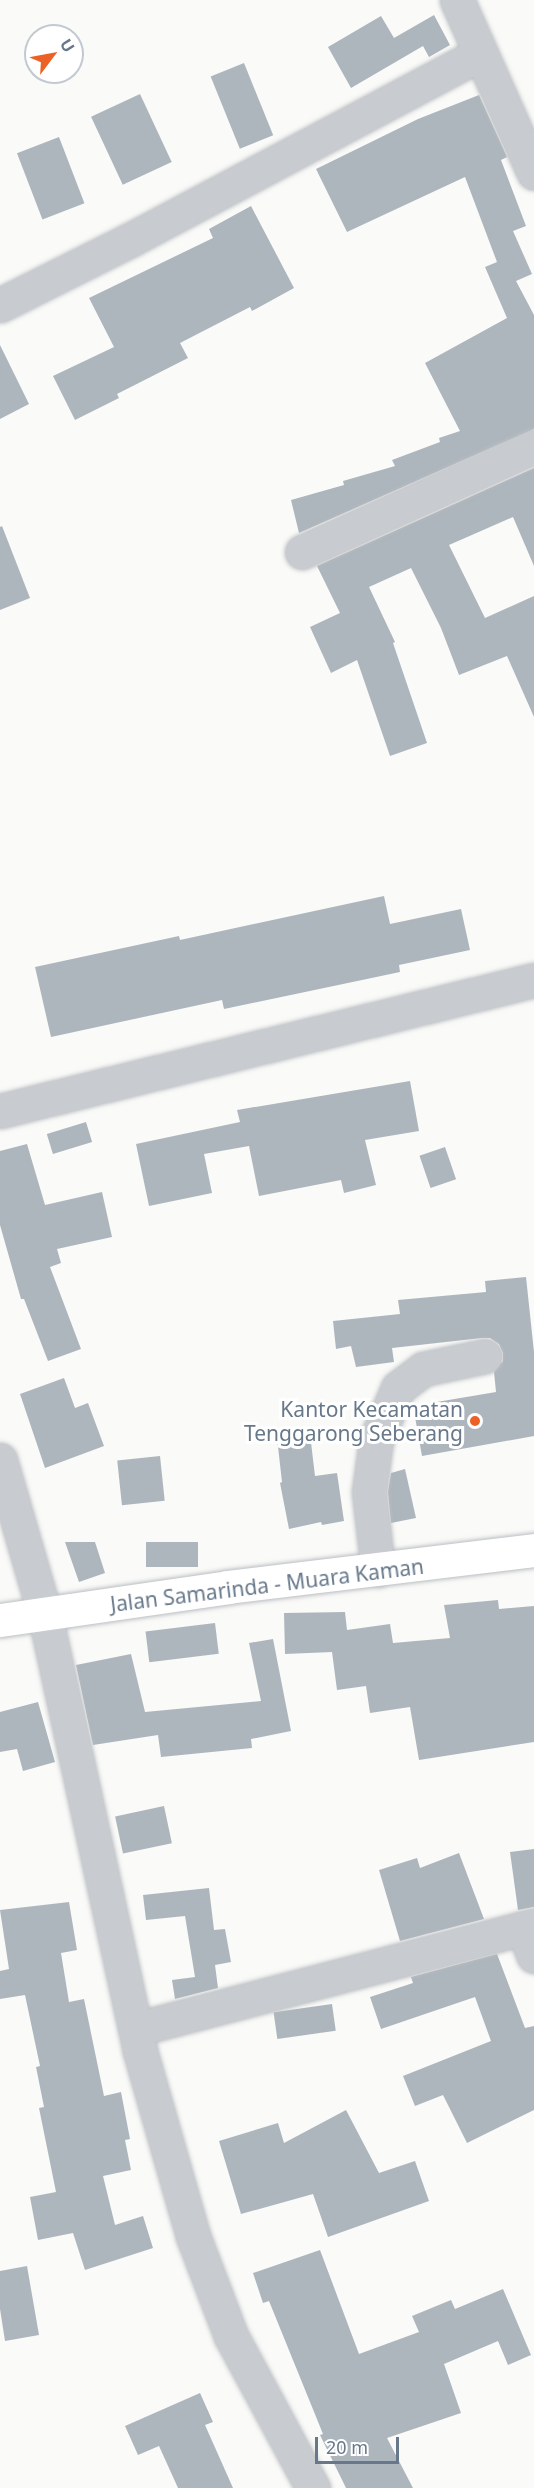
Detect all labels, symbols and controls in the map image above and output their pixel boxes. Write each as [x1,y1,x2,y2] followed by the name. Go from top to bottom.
[24,24,84,84] north arrow
[55,35,80,56] text: U
[244,1396,463,1446] place label: Kantor Kecamatan Tenggarong Seberang
[468,1414,482,1428] marker: Kantor Kecamatan Tenggarong Seberang
[109,1553,425,1617] street label: Jalan Samarinda - Muara Kaman
[318,2425,402,2463] scale bar
[326,2435,368,2459] text: 20 m

